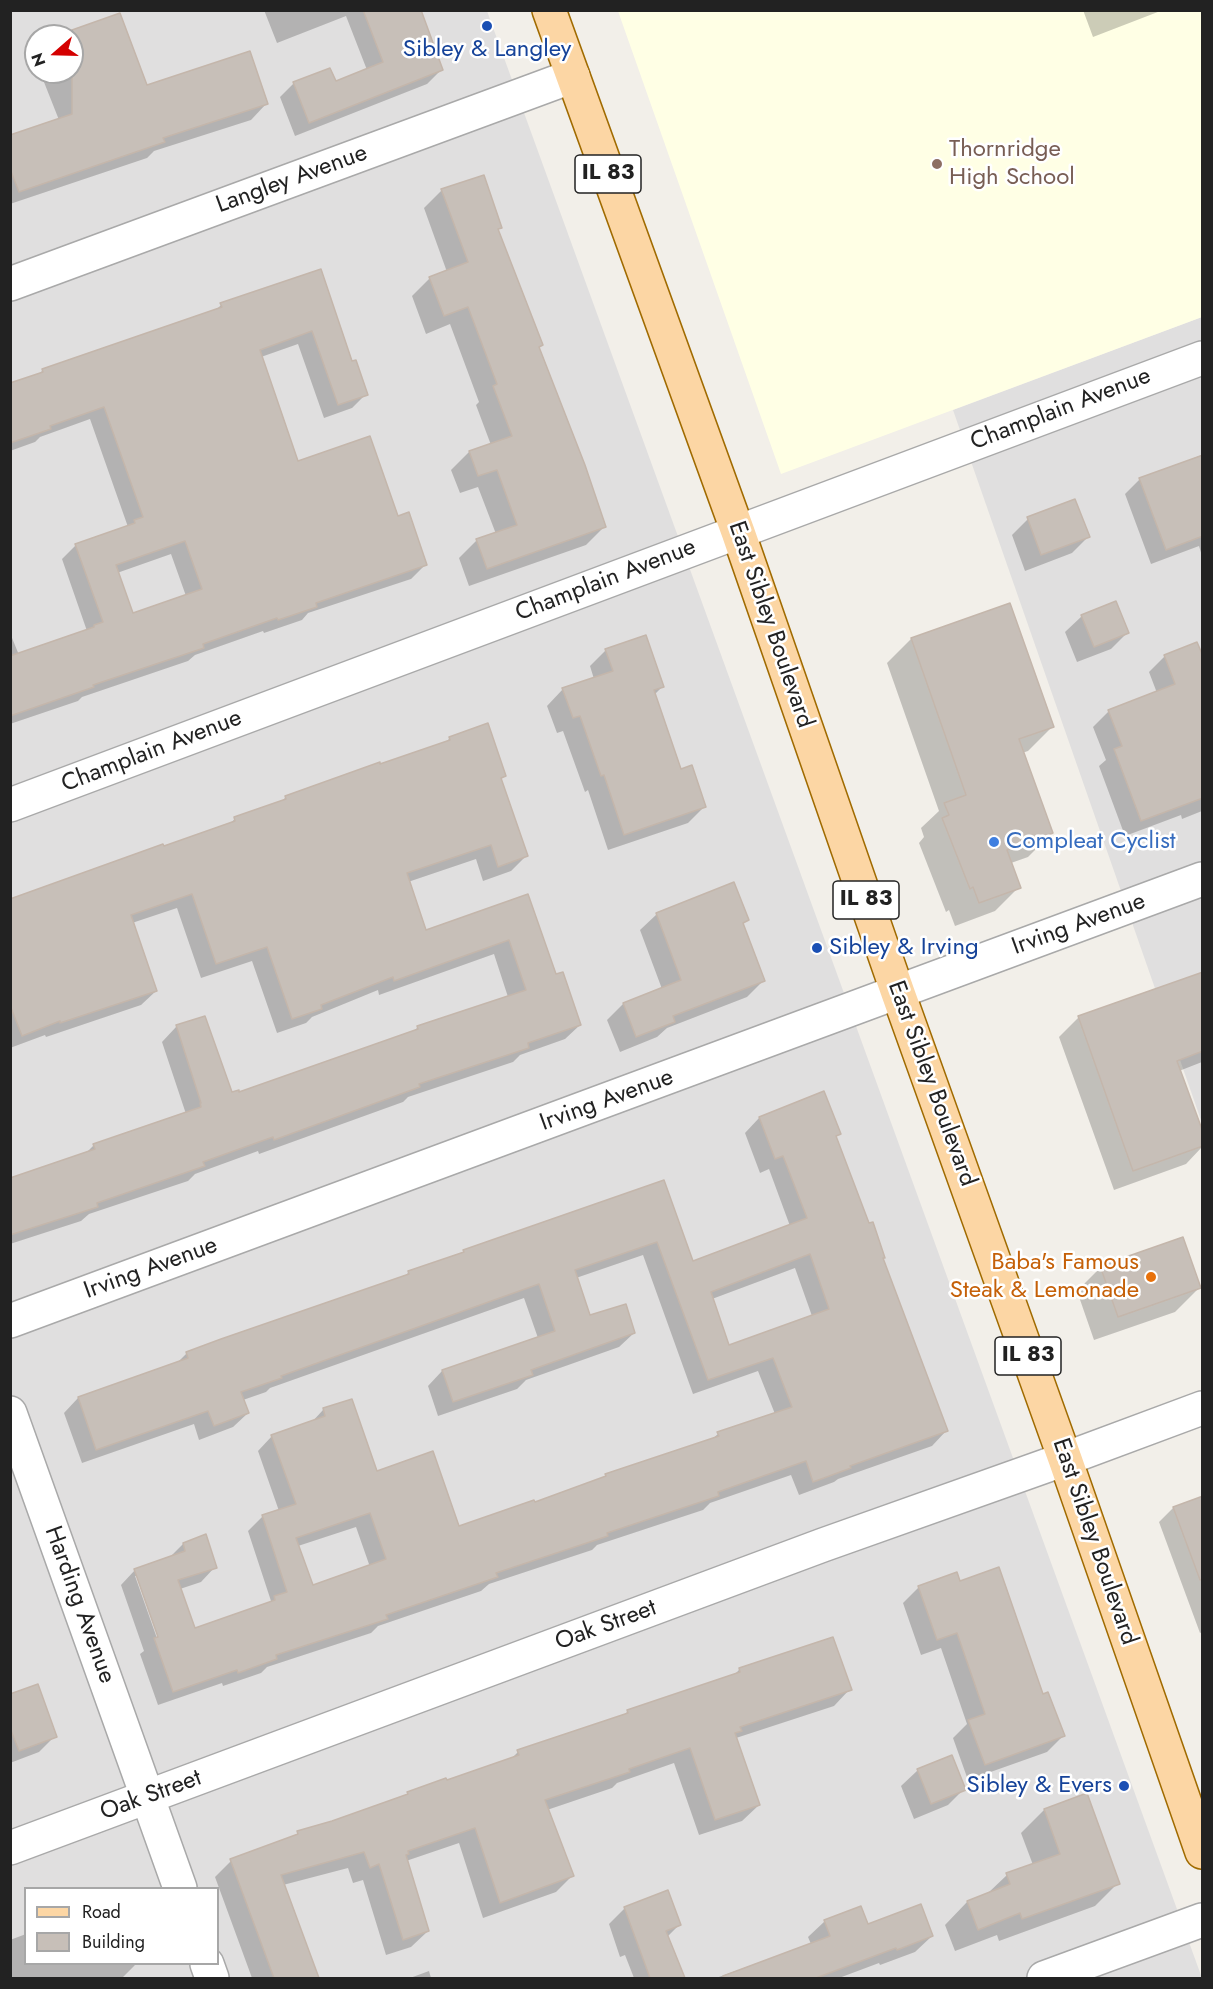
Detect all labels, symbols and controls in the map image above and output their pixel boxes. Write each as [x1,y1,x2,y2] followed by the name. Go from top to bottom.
[480,19,494,33] marker: Sibley & Langley
[24,24,84,84] north arrow
[403,36,571,64] place label: Sibley & Langley
[26,50,51,70] text: N
[949,136,1075,192] place label: Thornridge High School
[213,139,371,221] street label: Langley Avenue
[575,155,641,193] road number: IL 83
[930,157,944,171] marker: Thornridge High School
[967,362,1155,458] street label: Champlain Avenue
[721,518,819,732] street label: East Sibley Boulevard
[512,533,700,629] street label: Champlain Avenue
[58,704,246,800] street label: Champlain Avenue
[1006,828,1176,856] place label: Compleat Cyclist
[987,835,1001,849] marker: Compleat Cyclist
[833,881,899,919] road number: IL 83
[1008,888,1150,962] street label: Irving Avenue
[829,934,979,962] place label: Sibley & Irving
[810,941,824,955] marker: Sibley & Irving
[880,977,982,1191] street label: East Sibley Boulevard
[536,1064,678,1138] street label: Irving Avenue
[80,1232,222,1306] street label: Irving Avenue
[950,1249,1139,1305] place label: Baba's Famous Steak & Lemonade
[1144,1270,1158,1284] marker: Baba's Famous Steak & Lemonade
[995,1337,1061,1375] road number: IL 83
[1045,1435,1143,1649] street label: East Sibley Boulevard
[37,1523,121,1687] street label: Harding Avenue
[551,1594,661,1658] street label: Oak Street
[96,1764,206,1828] street label: Oak Street
[967,1772,1112,1800] place label: Sibley & Evers
[1117,1779,1131,1793] marker: Sibley & Evers
[24,1887,219,1965] legend
[82,1899,121,1925] text: Road
[82,1929,145,1955] text: Building

